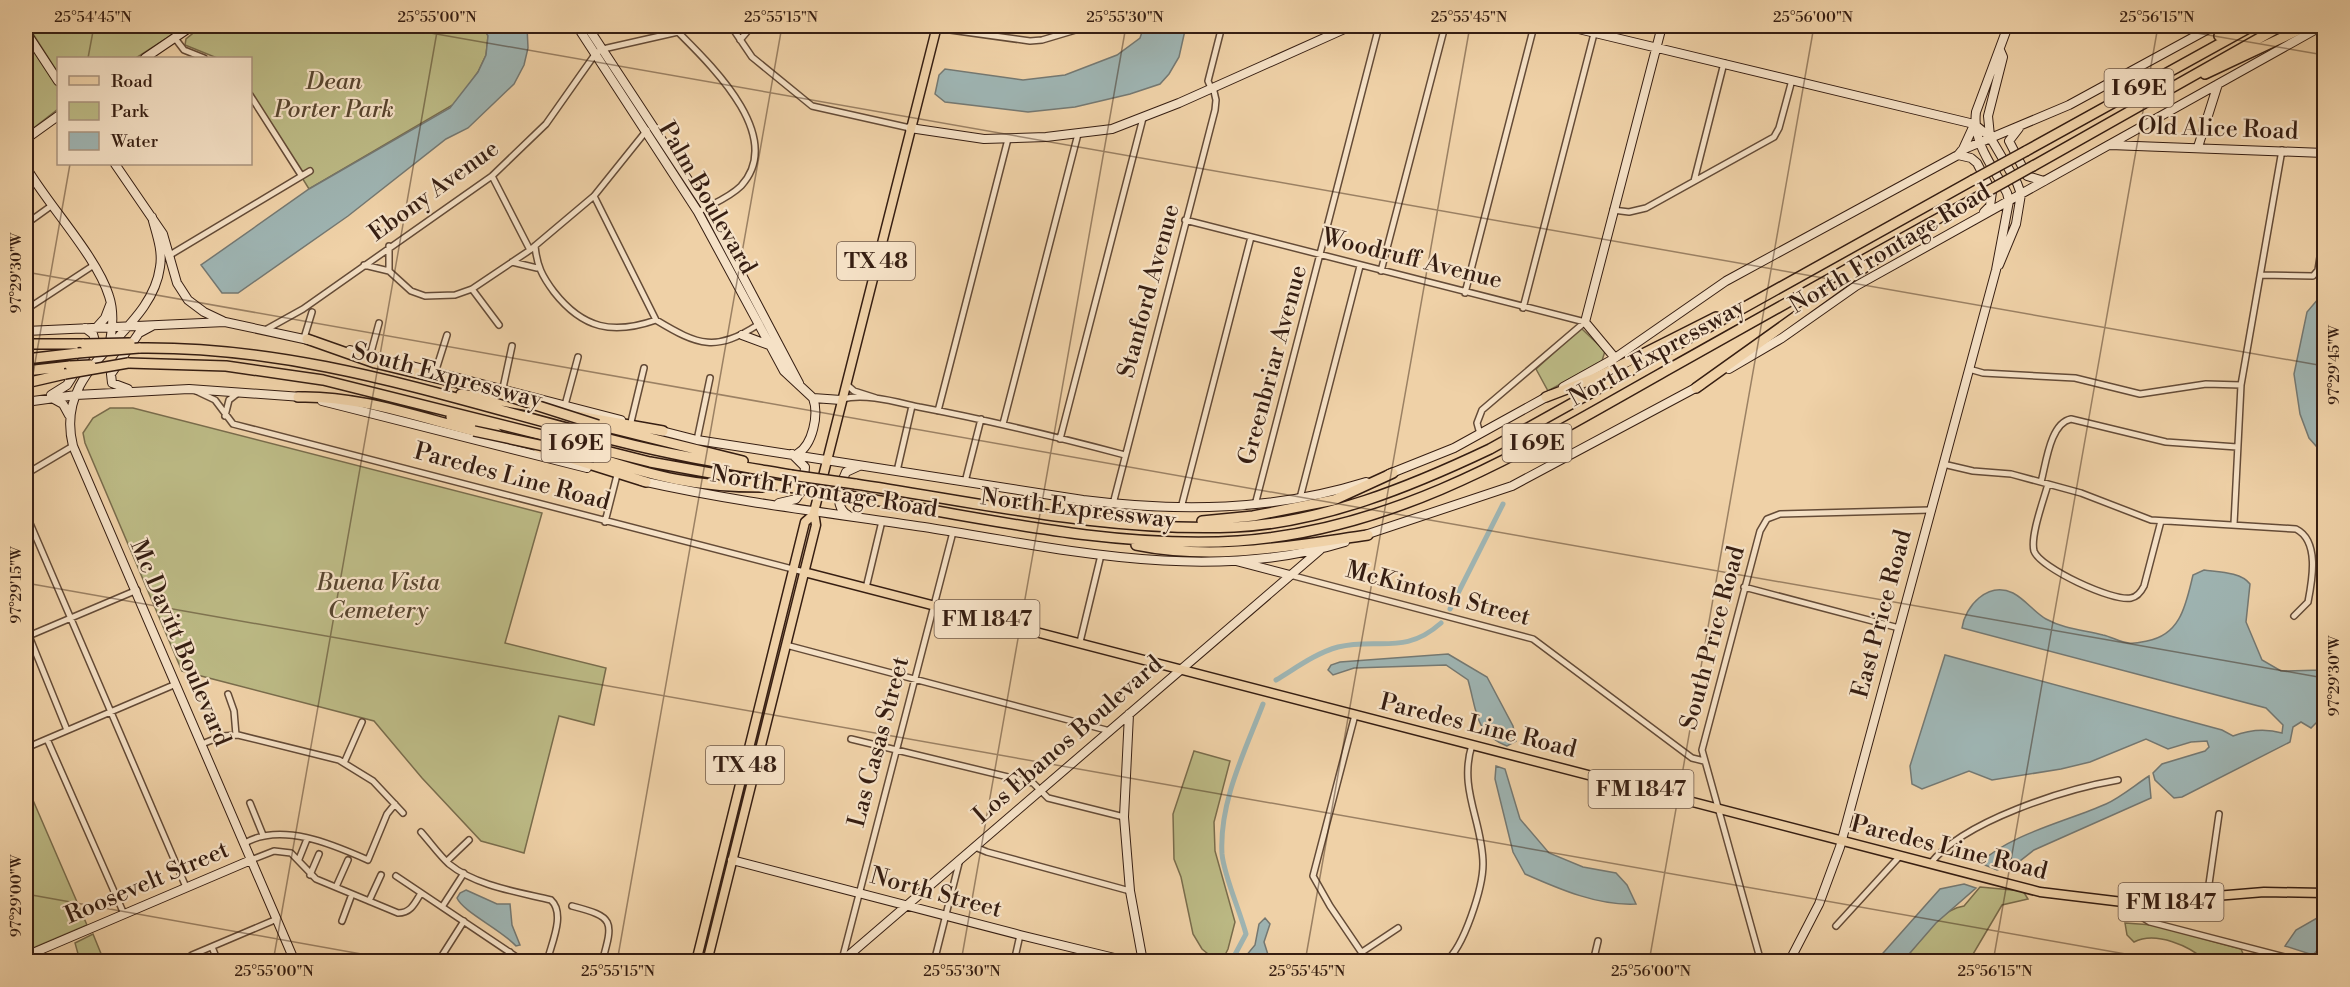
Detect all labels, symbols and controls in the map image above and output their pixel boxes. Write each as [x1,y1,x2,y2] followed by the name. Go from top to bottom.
[54,8,132,27] text: 25°54'45"N
[397,8,477,27] text: 25°55'00"N
[744,8,818,27] text: 25°55'15"N
[1086,8,1164,27] text: 25°55'30"N
[1431,8,1507,27] text: 25°55'45"N
[1773,8,1853,27] text: 25°56'00"N
[2120,8,2194,27] text: 25°56'15"N
[57,57,252,165] legend
[273,67,394,125] park label: Dean Porter Park
[2104,69,2174,107] road number: I 69E
[111,70,154,93] text: Road
[111,100,150,123] text: Park
[2137,111,2299,147] street label: Old Alice Road
[651,116,763,280] street label: Palm Boulevard
[110,130,159,153] text: Water
[363,134,505,248] street label: Ebony Avenue
[1784,177,1996,321] street label: North Frontage Road
[1111,201,1187,381] street label: Stanford Avenue
[1318,222,1505,296] street label: Woodruff Avenue
[7,232,26,313] text: 97°29'30"W
[837,242,915,280] road number: TX 48
[1232,262,1314,468] street label: Greenbriar Avenue
[1564,292,1751,414] street label: North Expressway
[2325,325,2344,405] text: 97°29'45"W
[349,336,546,416] street label: South Expressway
[542,424,610,462] road number: I 69E
[1502,424,1572,462] road number: I 69E
[411,436,614,518] street label: Paredes Line Road
[708,459,940,525] street label: North Frontage Road
[978,482,1178,536] street label: North Expressway
[1845,526,1919,701] street label: East Price Road
[123,535,237,751] street label: Mc Davitt Boulevard
[1674,542,1752,733] street label: South Price Road
[7,546,26,624] text: 97°29'15"W
[1342,555,1534,633] street label: McKintosh Street
[315,568,440,626] park label: Buena Vista Cemetery
[934,600,1040,638] road number: FM 1847
[2325,635,2344,716] text: 97°29'30"W
[967,649,1169,831] street label: Los Ebanos Boulevard
[842,653,916,831] street label: Las Casas Street
[1377,687,1580,765] street label: Paredes Line Road
[706,746,784,784] road number: TX 48
[1588,770,1694,808] road number: FM 1847
[1848,809,2051,887] street label: Paredes Line Road
[60,835,234,931] street label: Roosevelt Street
[7,854,26,937] text: 97°29'00"W
[867,861,1006,925] street label: North Street
[2118,883,2224,921] road number: FM 1847
[234,962,314,981] text: 25°55'00"N
[581,962,655,981] text: 25°55'15"N
[923,962,1001,981] text: 25°55'30"N
[1269,962,1345,981] text: 25°55'45"N
[1611,962,1691,981] text: 25°56'00"N
[1958,962,2032,981] text: 25°56'15"N

